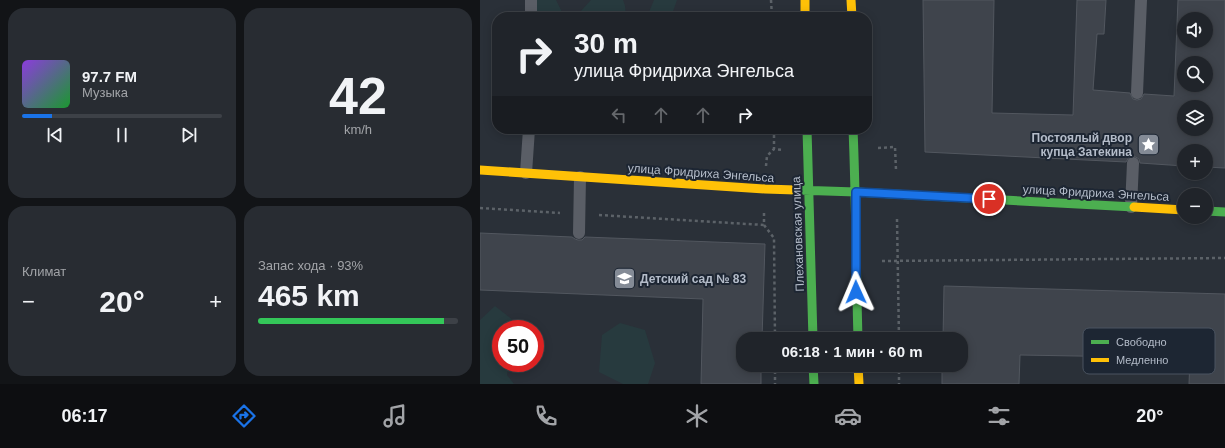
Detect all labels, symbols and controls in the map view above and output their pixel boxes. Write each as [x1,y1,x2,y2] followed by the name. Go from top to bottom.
[1177,12,1213,224] map controls
[1177,12,1213,48] button: sound
[508,28,560,80] icon: right
[574,28,638,59] text: 30 m
[1177,56,1213,92] button: search
[574,61,794,81] text: улица Фридриха Энгельса
[329,67,387,125] text: 42
[82,68,137,85] text: 97.7 FM
[82,85,128,100] text: Музыка
[1177,100,1213,136] button: layers
[608,104,630,126] icon: left
[650,104,672,126] icon: ahead
[692,104,714,126] icon: ahead
[734,104,756,126] icon: right
[344,122,372,137] text: km/h
[44,124,66,146] icon: previous
[111,124,133,146] icon: pause
[178,124,200,146] icon: next
[1032,131,1132,159] place label: Постоялый двор купца Затекина
[1135,132,1161,158] place icon: Постоялый двор купца Затекина
[1177,144,1213,180] button: +
[627,161,775,185] street label: улица Фридриха Энгельса
[789,176,807,292] street label: Плехановская улица
[972,182,1006,216] pin
[1022,182,1170,204] street label: улица Фридриха Энгельса
[978,188,1000,210] icon: arrive
[1177,188,1213,224] button: −
[258,258,363,273] text: Запас хода · 93%
[22,264,66,279] text: Климат
[612,266,638,292] school or university icon: Детский сад № 83
[835,271,877,313] position arrow
[640,272,747,286] place label: Детский сад № 83
[258,279,360,312] text: 465 km
[99,285,145,318] text: 20°
[22,289,35,314] text: −
[209,289,222,314] text: +
[492,320,544,372] speed limit sign: 50
[1083,328,1215,374] legend
[1116,336,1167,348] text: Свободно
[781,343,923,360] text: 06:18 · 1 мин · 60 m
[1116,354,1168,366] text: Медленно
[230,402,258,430] icon: directions
[381,402,409,430] icon: music
[532,402,560,430] icon: phone
[683,402,711,430] icon: climate
[834,402,862,430] icon: car
[985,402,1013,430] icon: filters
[61,406,108,426] text: 06:17
[1136,406,1163,426] text: 20°

